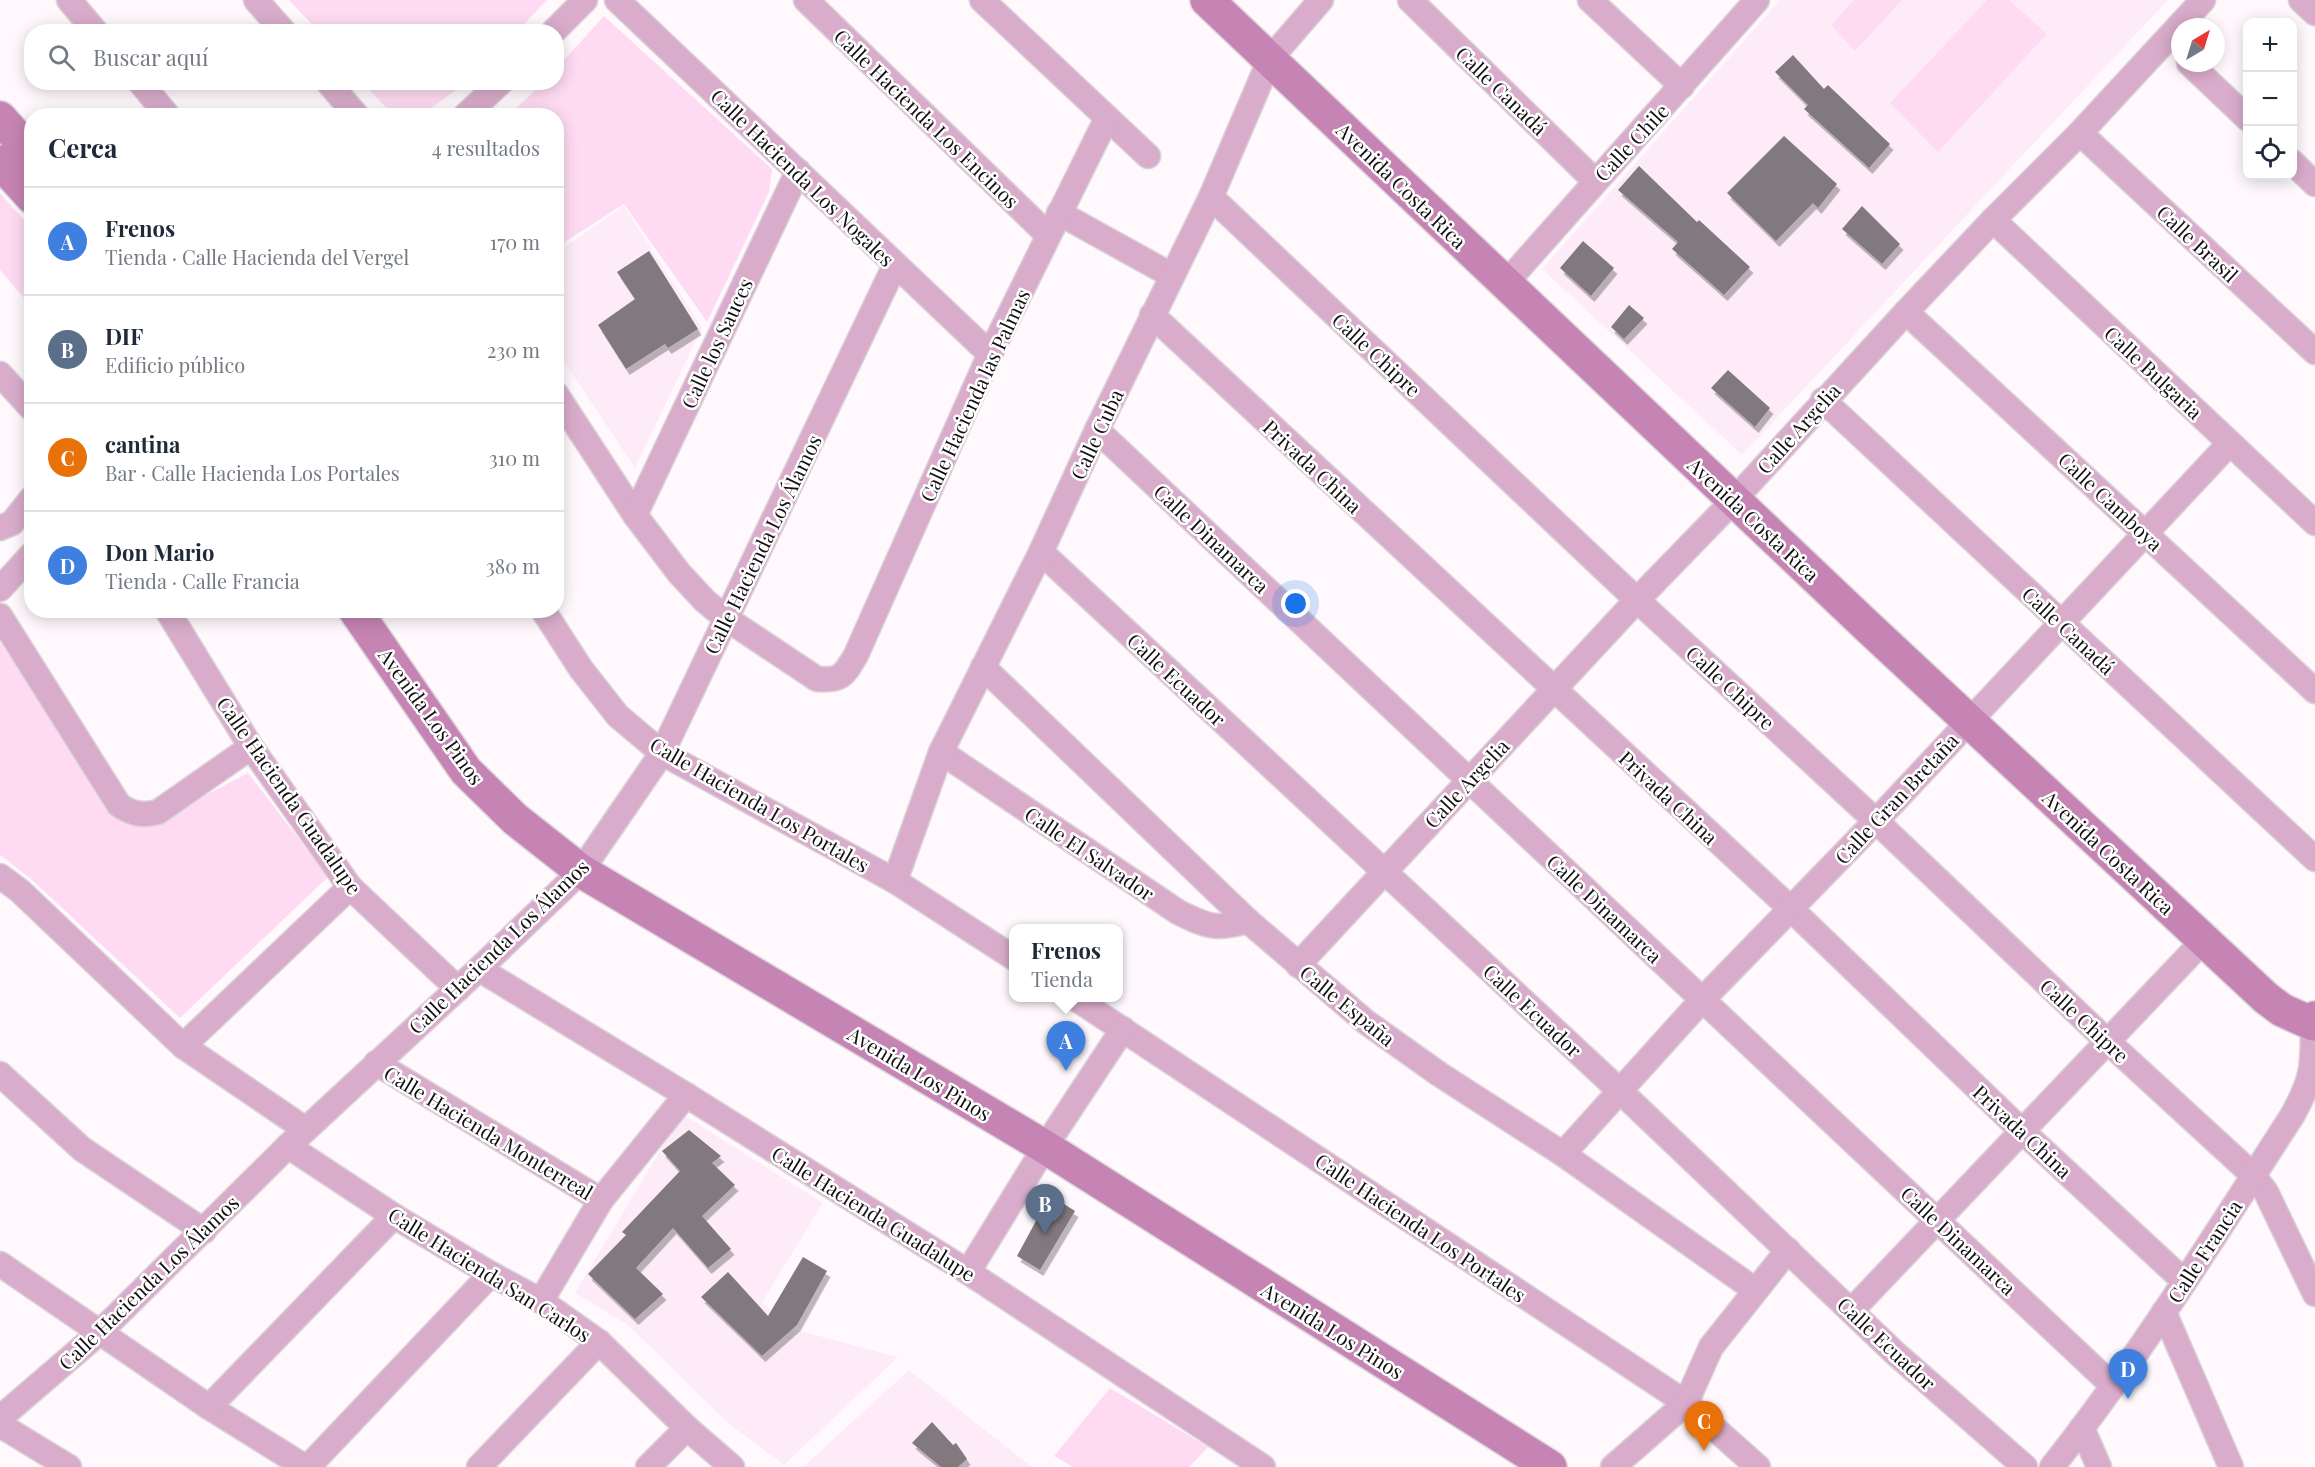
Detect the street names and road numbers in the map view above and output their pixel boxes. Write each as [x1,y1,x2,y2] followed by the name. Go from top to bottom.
[829,22,1025,214] street label: Calle Hacienda Los Encinos
[1450,40,1554,140] street label: Calle Canadá
[705,82,901,272] street label: Calle Hacienda Los Nogales
[1588,97,1674,187] street label: Calle Chile
[1331,115,1473,254] street label: Avenida Costa Rica
[2152,198,2245,288] street label: Calle Brasil
[674,273,758,413] street label: Calle los Sauces
[913,284,1035,506] street label: Calle Hacienda las Palmas
[1327,306,1427,402] street label: Calle Chipre
[2099,320,2209,424] street label: Calle Bulgaria
[1750,377,1846,479] street label: Calle Argelia
[1063,384,1129,484] street label: Calle Cuba
[1258,413,1368,519] street label: Privada China
[697,430,827,658] street label: Calle Hacienda Los Álamos
[2053,446,2169,556] street label: Calle Camboya
[1682,450,1826,587] street label: Avenida Costa Rica
[1149,478,1275,598] street label: Calle Dinamarca
[2017,580,2121,680] street label: Calle Canadá
[1122,626,1232,732] street label: Calle Ecuador
[1681,639,1781,735] street label: Calle Chipre
[373,642,491,790] street label: Avenida Los Pinos
[211,691,369,899] street label: Calle Hacienda Guadalupe
[1828,727,1964,869] street label: Calle Gran Bretaña
[646,730,874,878] street label: Calle Hacienda Los Portales
[1418,732,1514,833] street label: Calle Argelia
[1614,744,1724,850] street label: Privada China
[2037,783,2181,920] street label: Avenida Costa Rica
[1020,800,1160,906] street label: Calle El Salvador
[1542,848,1668,968] street label: Calle Dinamarca
[402,853,594,1039] street label: Calle Hacienda Los Álamos
[1478,957,1588,1063] street label: Calle Ecuador
[1295,958,1401,1052] street label: Calle España
[2035,972,2135,1068] street label: Calle Chipre
[843,1019,997,1126] street label: Avenida Los Pinos
[379,1059,599,1205] street label: Calle Hacienda Monterreal
[1968,1078,2078,1184] street label: Privada China
[767,1139,981,1287] street label: Calle Hacienda Guadalupe
[1310,1146,1532,1308] street label: Calle Hacienda Los Portales
[1896,1180,2022,1300] street label: Calle Dinamarca
[52,1189,244,1375] street label: Calle Hacienda Los Álamos
[2161,1194,2247,1308] street label: Calle Francia
[383,1200,597,1348] street label: Calle Hacienda San Carlos
[1256,1275,1409,1385] street label: Avenida Los Pinos
[1832,1290,1942,1396] street label: Calle Ecuador

